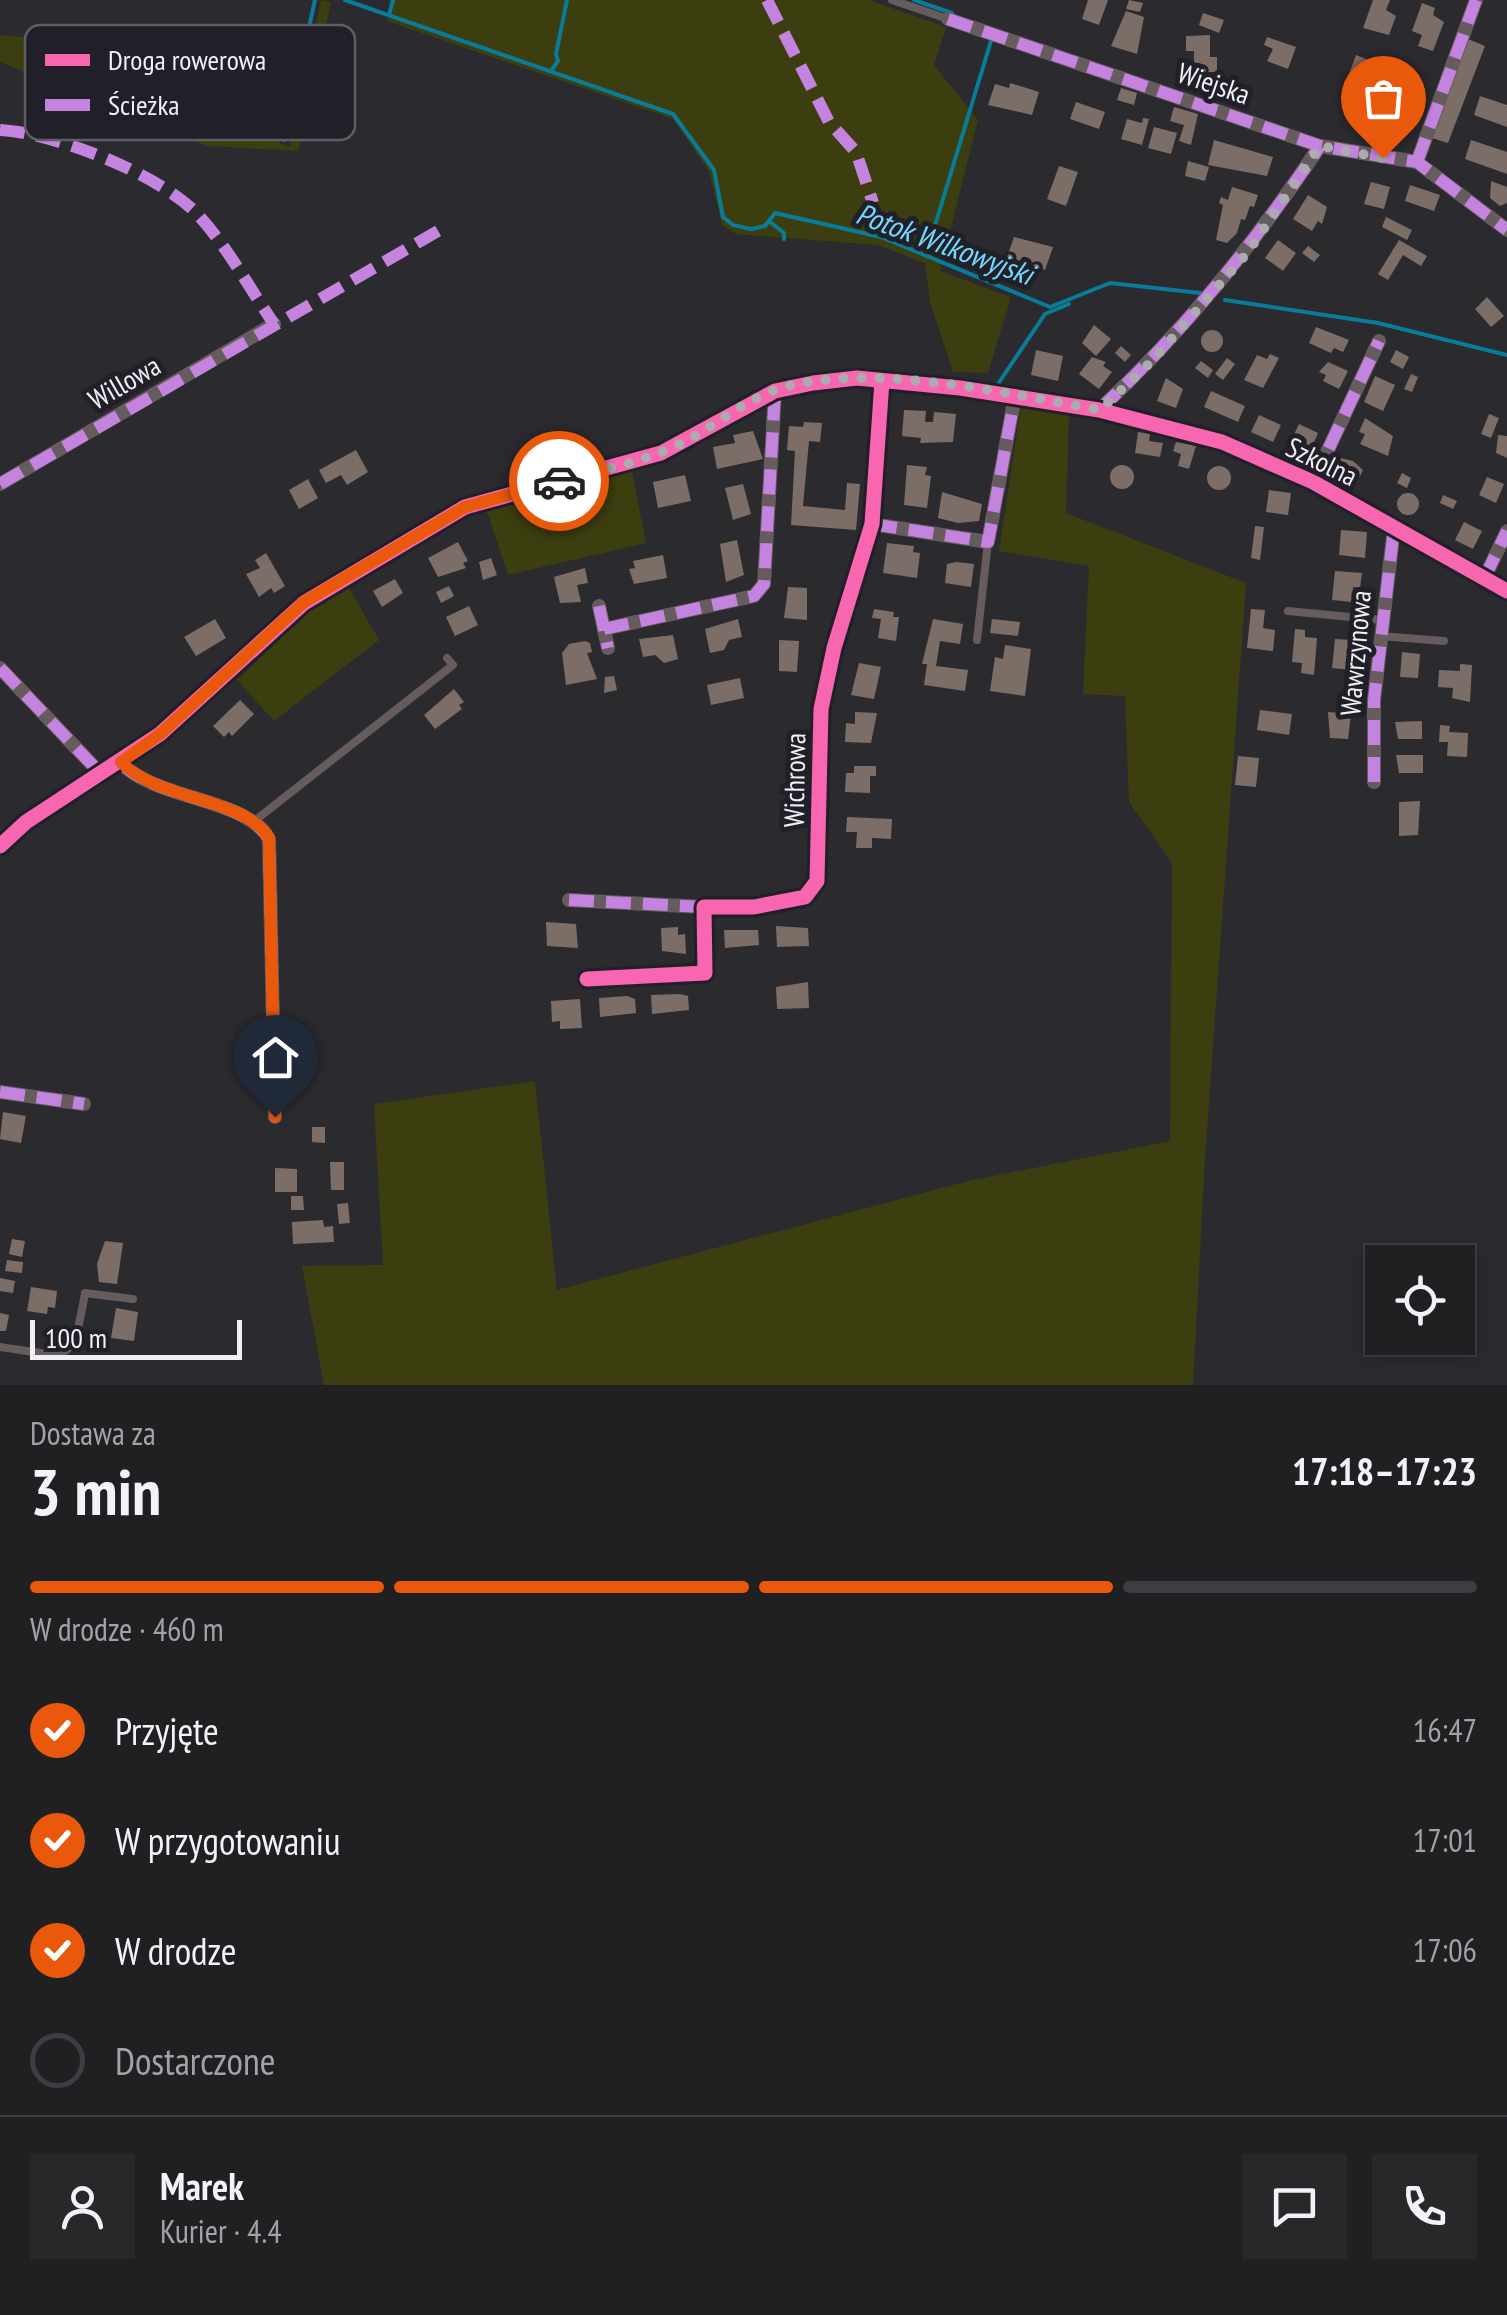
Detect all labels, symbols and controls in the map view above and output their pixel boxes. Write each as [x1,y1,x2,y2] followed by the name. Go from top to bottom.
[25,25,355,140] legend
[108,41,266,78] text: Droga rowerowa
[1173,53,1255,113] street label: Wiejska
[1341,56,1426,159] pin
[1356,71,1411,126] icon: bag
[108,86,180,123] text: Ścieżka
[851,193,1042,294] water label: Potok Wilkowyjski
[81,347,167,417] street label: Willowa
[1280,428,1364,494] street label: Szkolna
[509,431,609,531] courier
[532,454,587,509] icon: car
[1331,589,1379,717] street label: Wawrzynowa
[775,732,813,828] street label: Wichrowa
[233,1015,318,1118] pin
[248,1030,303,1085] icon: home
[1365,1245,1475,1355] map controls
[1365,1245,1475,1355] button: locate
[30,1315,242,1360] scale bar
[45,1319,107,1356] text: 100 m
[30,1412,156,1454] text: Dostawa za
[1292,1446,1477,1495] text: 17:18–17:23
[30,1449,161,1533] text: 3 min
[30,1608,224,1650] text: W drodze · 460 m
[30,1703,85,1758] icon: check
[115,1706,219,1755] text: Przyjęte
[1413,1709,1477,1751] text: 16:47
[30,1813,85,1868] icon: check
[115,1816,341,1865] text: W przygotowaniu
[1413,1819,1477,1861] text: 17:01
[30,1923,85,1978] icon: check
[115,1926,237,1975] text: W drodze
[1413,1929,1477,1971] text: 17:06
[115,2036,275,2085] text: Dostarczone
[30,2154,135,2259] button: person
[1242,2154,1347,2259] button: chat
[1372,2154,1477,2259] button: phone
[160,2161,244,2210] text: Marek
[160,2210,282,2252] text: Kurier · 4.4

